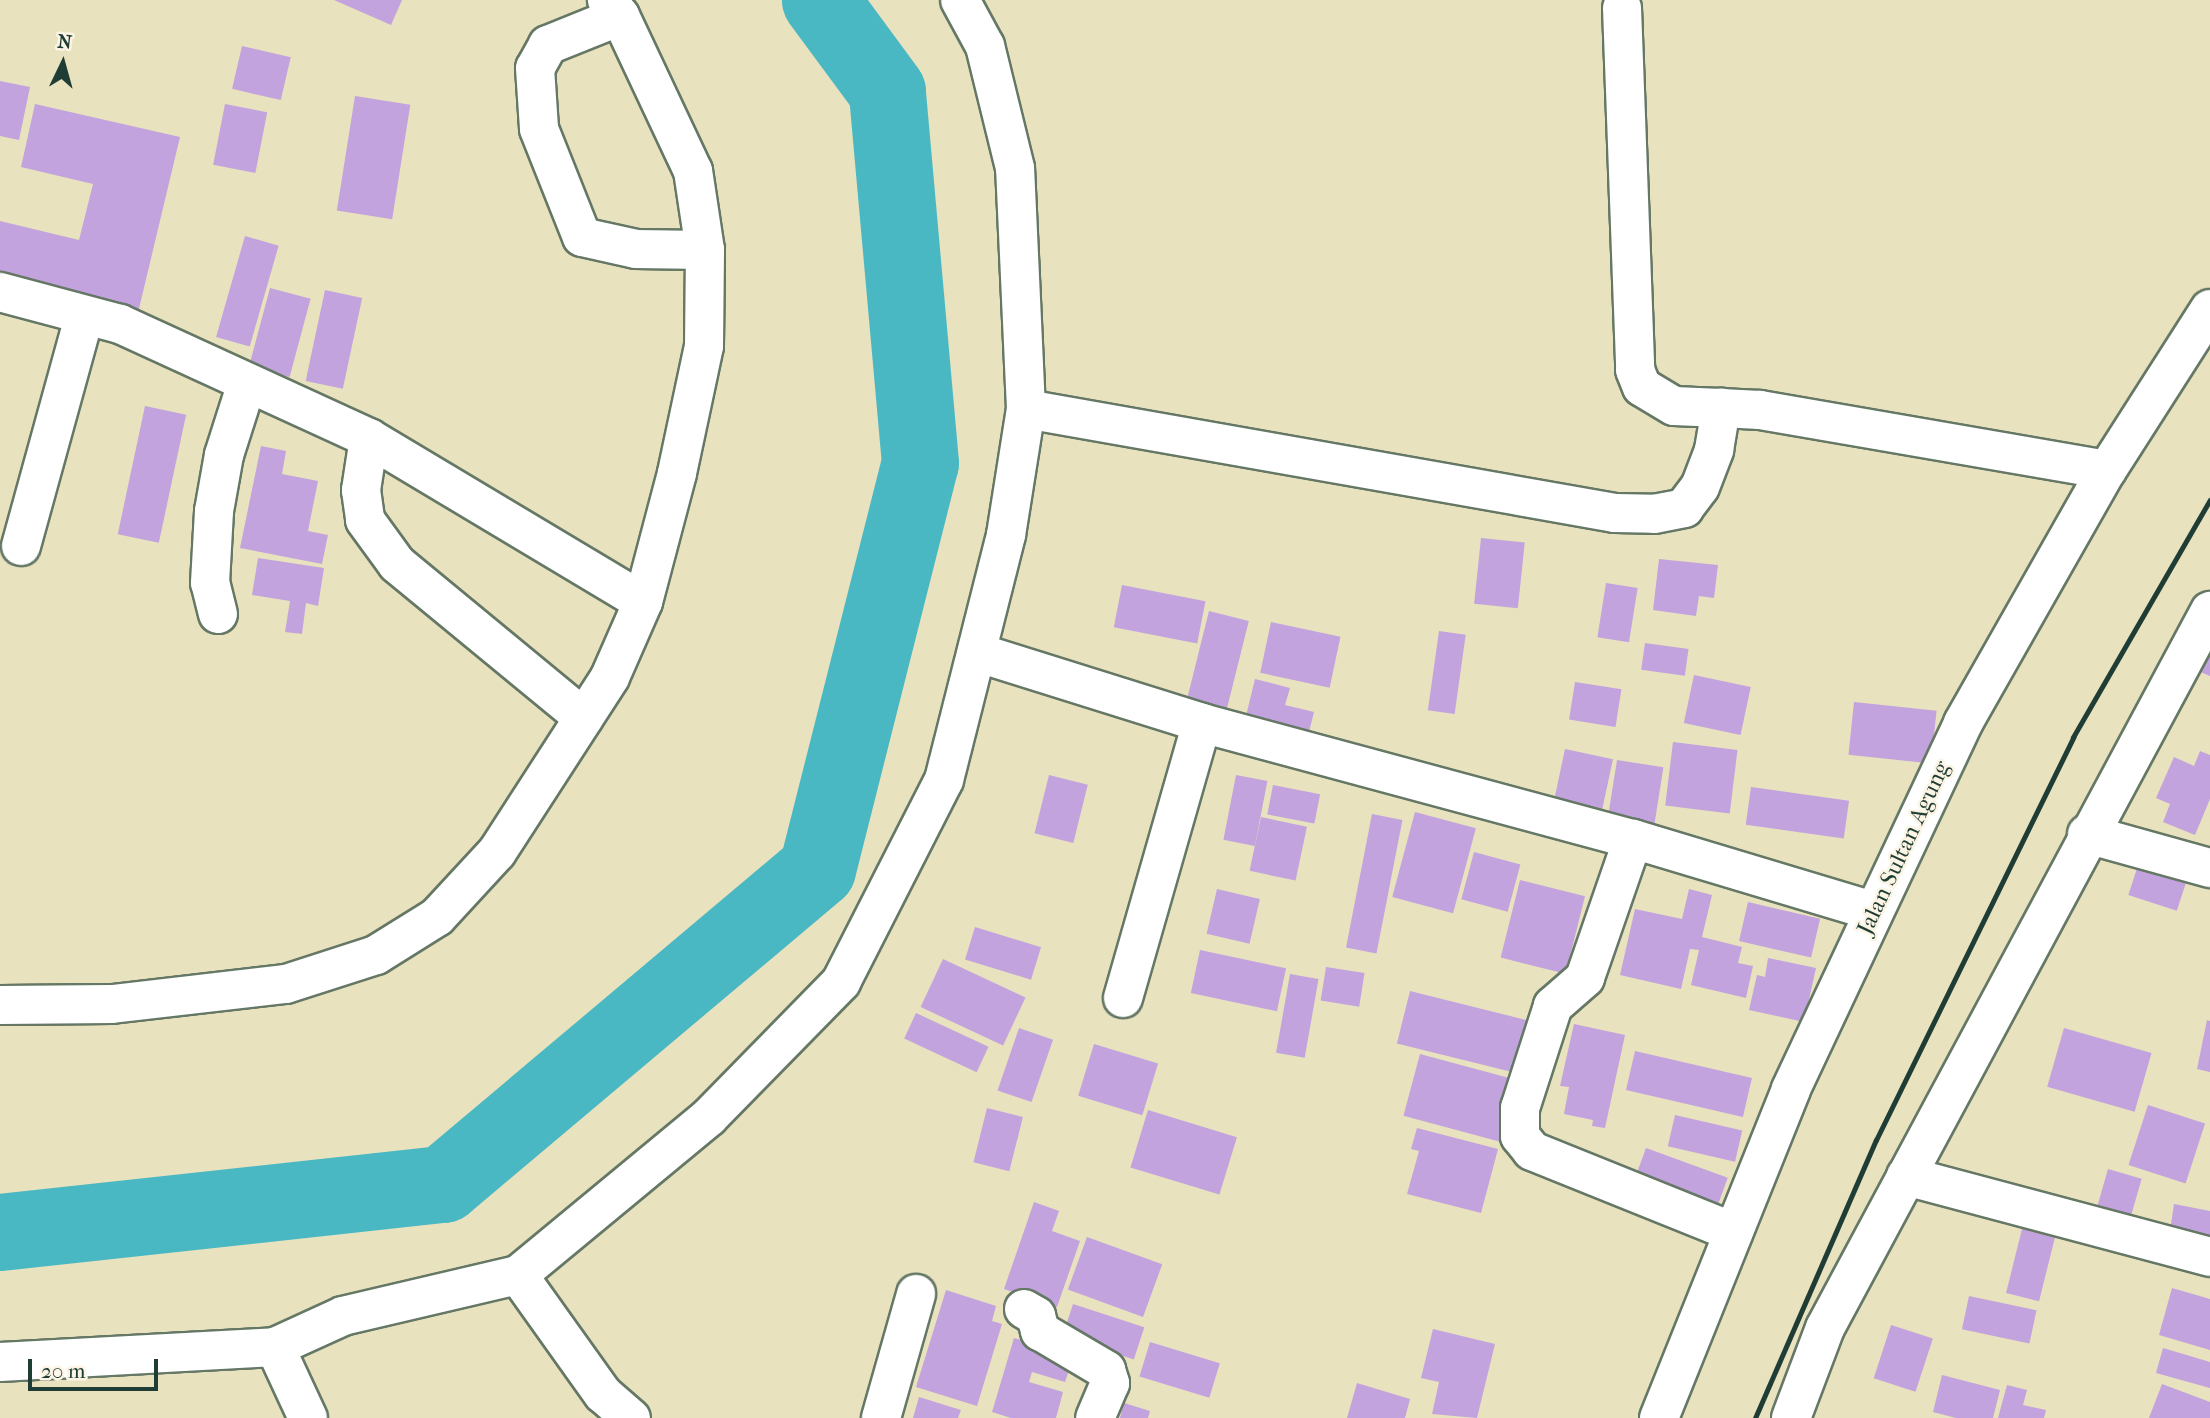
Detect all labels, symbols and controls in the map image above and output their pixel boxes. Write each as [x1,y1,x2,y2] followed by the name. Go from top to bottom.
[28,28,98,98] north arrow
[57,30,73,54] text: N
[1852,757,1956,939] street label: Jalan Sultan Agung
[32,1344,161,1388] scale bar
[41,1359,85,1383] text: 20 m

